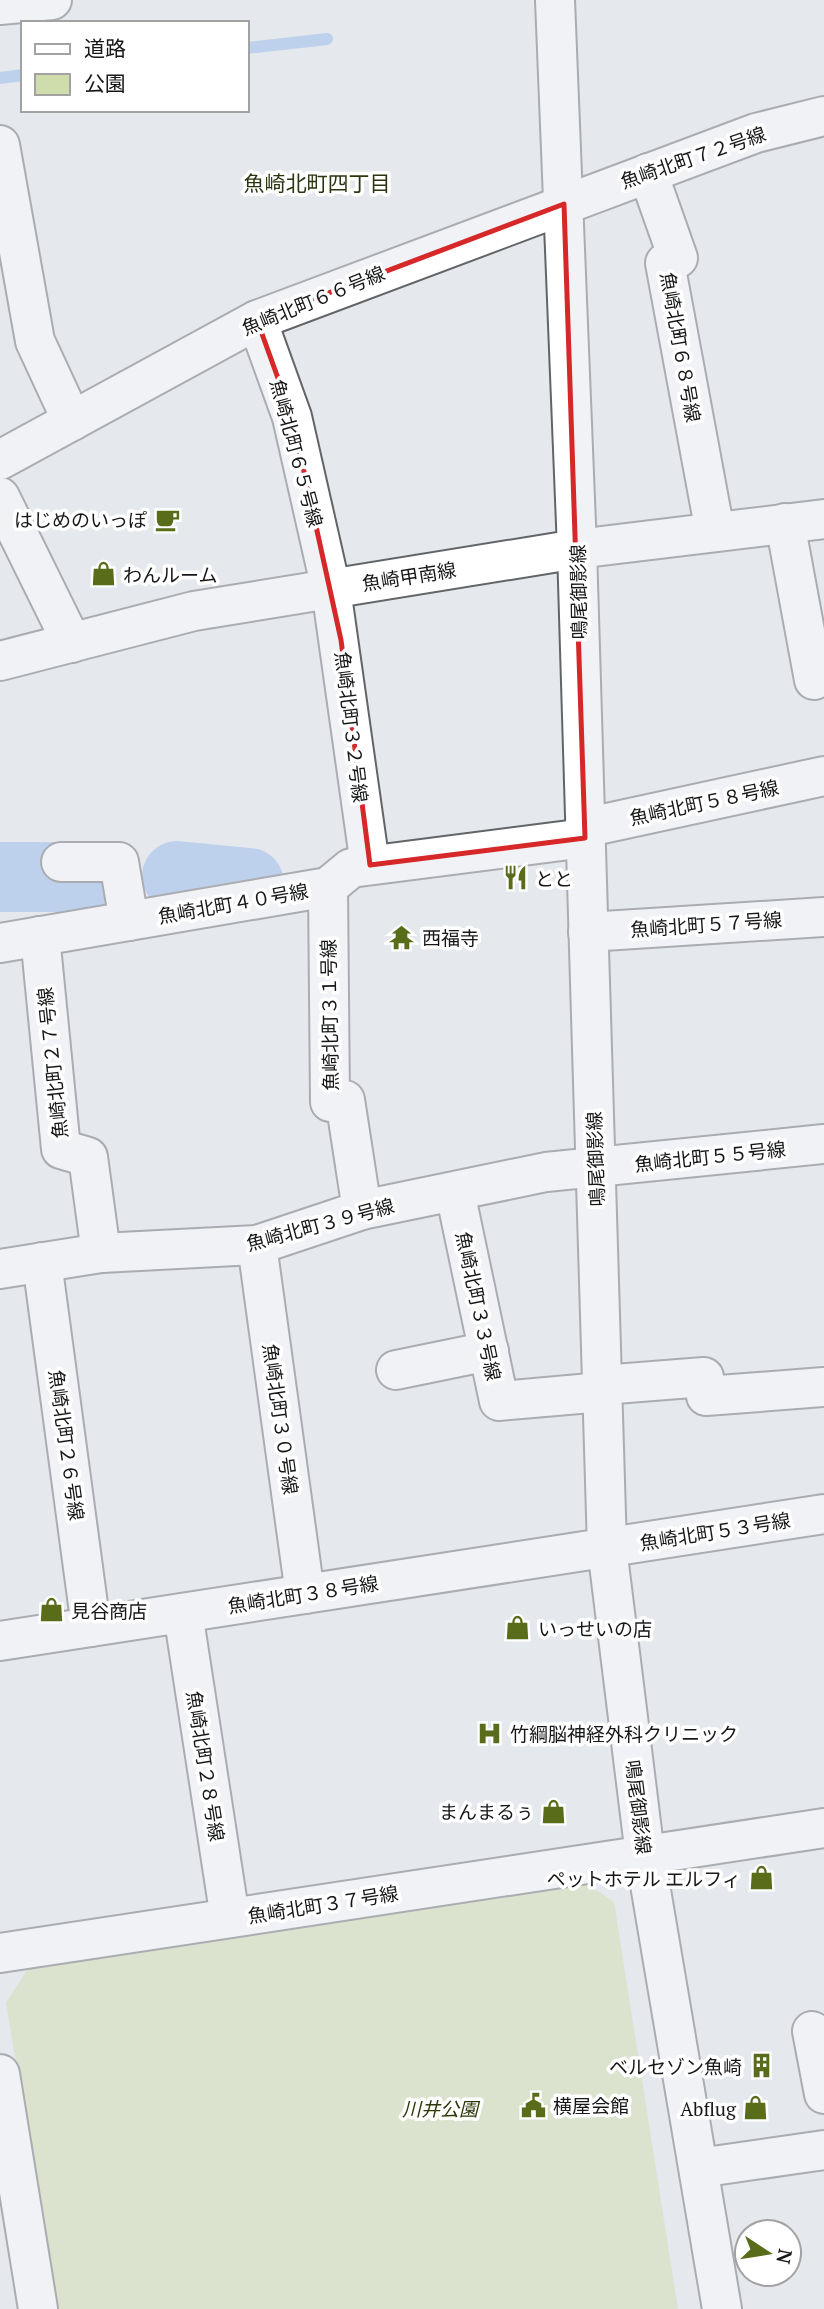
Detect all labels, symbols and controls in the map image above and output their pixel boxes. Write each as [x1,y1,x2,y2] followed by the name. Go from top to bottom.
[21,21,248,112] legend
[84,34,126,62] text: 道路
[84,69,126,97] text: 公園
[617,120,769,194] street label: 魚崎北町７２号線
[244,169,391,197] district label: 魚崎北町四丁目
[238,260,388,340] street label: 魚崎北町６６号線
[655,270,707,424] street label: 魚崎北町６８号線
[265,376,329,530] street label: 魚崎北町６５号線
[153,505,181,533] cafe icon: はじめのいっぽ
[14,507,147,532] place label: はじめのいっぽ
[565,544,591,640] street label: 鳴尾御影線
[360,556,458,596] street label: 魚崎甲南線
[89,560,117,588] shop icon: わんルーム
[123,562,217,587] place label: わんルーム
[330,650,374,804] street label: 魚崎北町３２号線
[627,774,781,830] street label: 魚崎北町５８号線
[501,864,529,892] restaurant icon: とと
[535,866,573,891] place label: とと
[156,877,310,929] street label: 魚崎北町４０号線
[629,906,783,942] street label: 魚崎北町５７号線
[388,923,416,951] temple icon: 西福寺
[422,925,479,950] place label: 西福寺
[315,939,343,1091] street label: 魚崎北町３１号線
[32,986,72,1140] street label: 魚崎北町２７号線
[581,1111,609,1207] street label: 鳴尾御影線
[633,1136,787,1176] street label: 魚崎北町５５号線
[243,1192,397,1256] street label: 魚崎北町３９号線
[451,1229,507,1383] street label: 魚崎北町３３号線
[258,1342,304,1496] street label: 魚崎北町３０号線
[44,1368,90,1522] street label: 魚崎北町２６号線
[638,1507,792,1555] street label: 魚崎北町５３号線
[226,1570,380,1618] street label: 魚崎北町３８号線
[37,1596,65,1624] shop icon: 見谷商店
[71,1598,147,1623] place label: 見谷商店
[504,1614,532,1642] shop icon: いっせいの店
[538,1616,652,1641] place label: いっせいの店
[182,1689,230,1843] street label: 魚崎北町２８号線
[476,1719,504,1747] hospital icon: 竹綱脳神経外科クリニック
[510,1721,738,1746] place label: 竹綱脳神経外科クリニック
[621,1758,657,1856] street label: 鳴尾御影線
[540,1797,568,1825] shop icon: まんまるぅ
[439,1799,534,1824] place label: まんまるぅ
[747,1864,775,1892] shop icon: ペットホテル エルフィ
[547,1866,741,1891] place label: ペットホテル エルフィ
[246,1880,400,1928] street label: 魚崎北町３７号線
[748,2052,776,2080] building icon: ベルセゾン魚崎
[609,2054,742,2079] place label: ベルセゾン魚崎
[519,2091,547,2119] public building icon: 横屋会館
[553,2093,629,2118] place label: 横屋会館
[742,2094,770,2122] shop icon: Abflug
[402,2096,481,2121] park label: 川井公園
[680,2096,737,2121] place label: Abflug
[733,2218,803,2288] north arrow
[771,2247,799,2267] text: N

